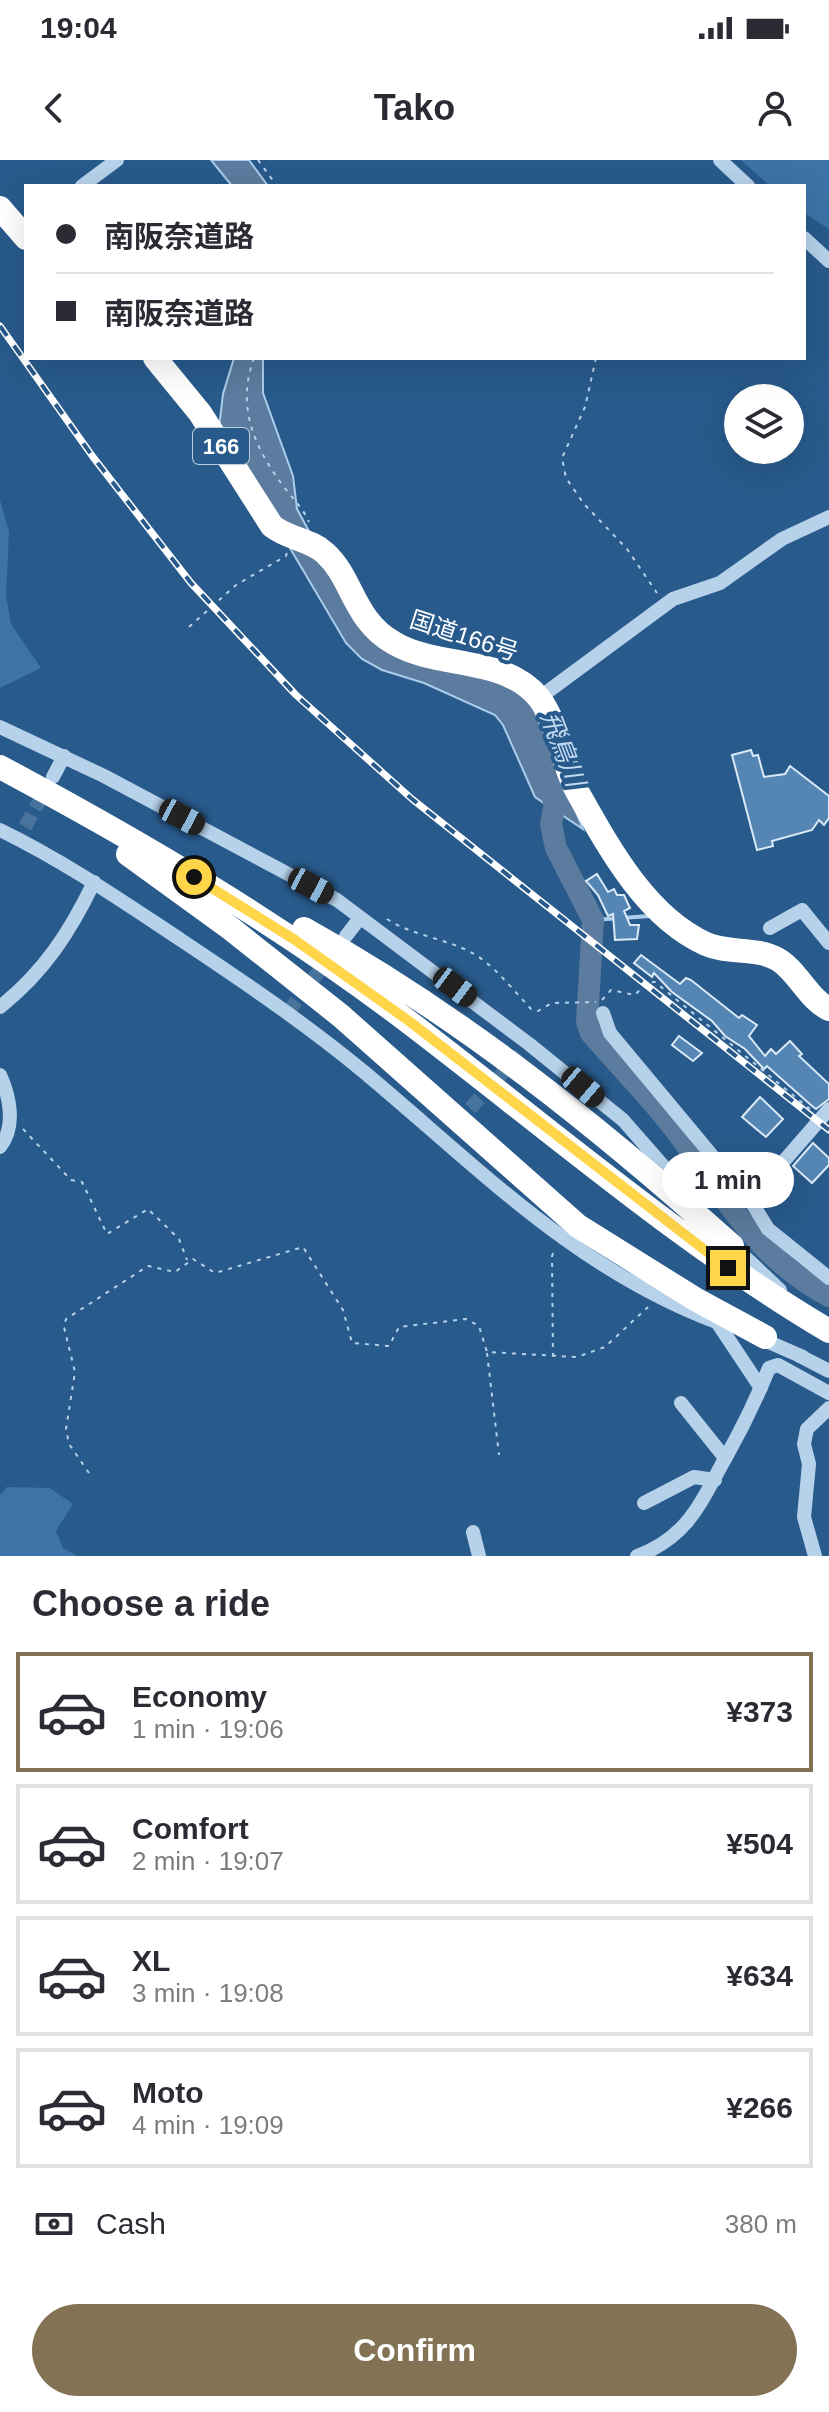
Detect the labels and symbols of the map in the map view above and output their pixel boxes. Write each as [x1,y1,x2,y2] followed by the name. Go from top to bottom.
[193,428,249,464] road number: 166
[407,605,522,666] street label: 国道166号
[535,707,592,794] water label: 飛鳥川
[155,795,209,839] car
[176,859,212,895] route start
[284,864,338,908] car
[429,963,481,1011] car
[557,1062,609,1112] car
[662,1152,794,1208] callout: 1 min
[710,1250,746,1286] route end

